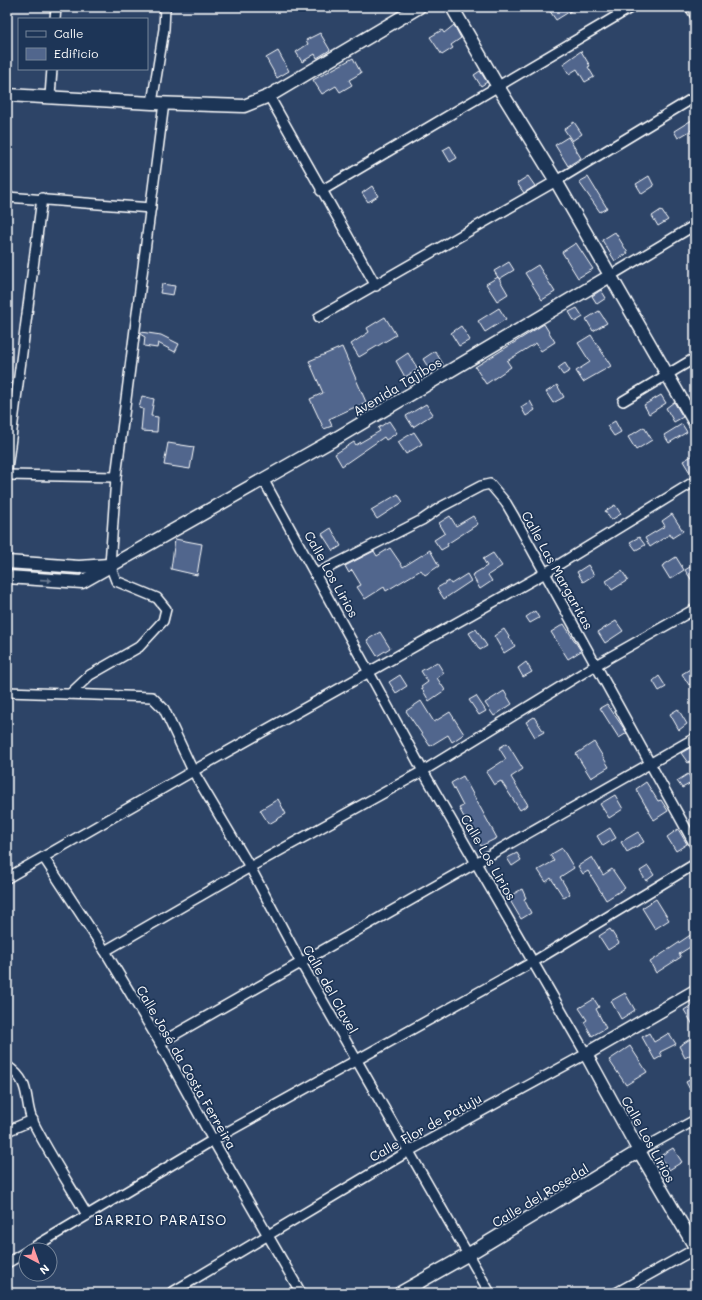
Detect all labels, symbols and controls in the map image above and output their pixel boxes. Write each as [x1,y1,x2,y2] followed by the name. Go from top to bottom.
[18,18,148,70] legend
[54,25,84,41] text: Calle
[54,45,98,61] text: Edificio
[350,353,444,419] street label: Avenida Tajibos
[518,508,598,632] street label: Calle Las Margaritas
[301,528,363,620] street label: Calle Los Lirios
[40,576,52,583] one-way arrow
[458,811,520,903] street label: Calle Los Lirios
[300,942,362,1036] street label: Calle del Clavel
[133,982,241,1152] street label: Calle José da Costa Ferreira
[366,1089,484,1165] street label: Calle Flor de Patuju
[618,1093,680,1185] street label: Calle Los Lirios
[489,1159,591,1231] street label: Calle del Rosedal
[95,1210,227,1229] district label: BARRIO PARAISO
[18,1242,58,1282] north arrow
[37,1262,53,1278] text: N

